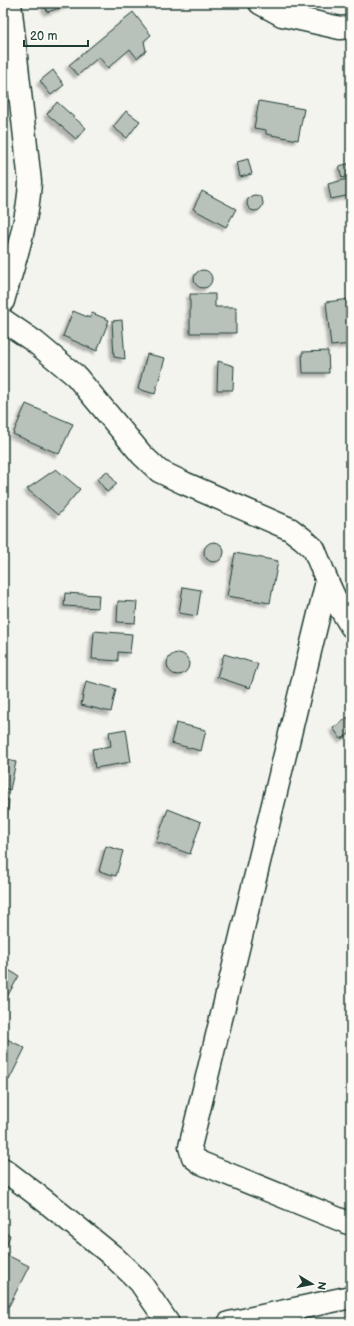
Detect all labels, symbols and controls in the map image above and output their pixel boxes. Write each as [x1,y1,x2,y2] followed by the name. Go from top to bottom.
[24,22,88,48] scale bar
[30,29,57,44] text: 20 m
[292,1264,332,1304] north arrow
[314,1280,328,1291] text: N

